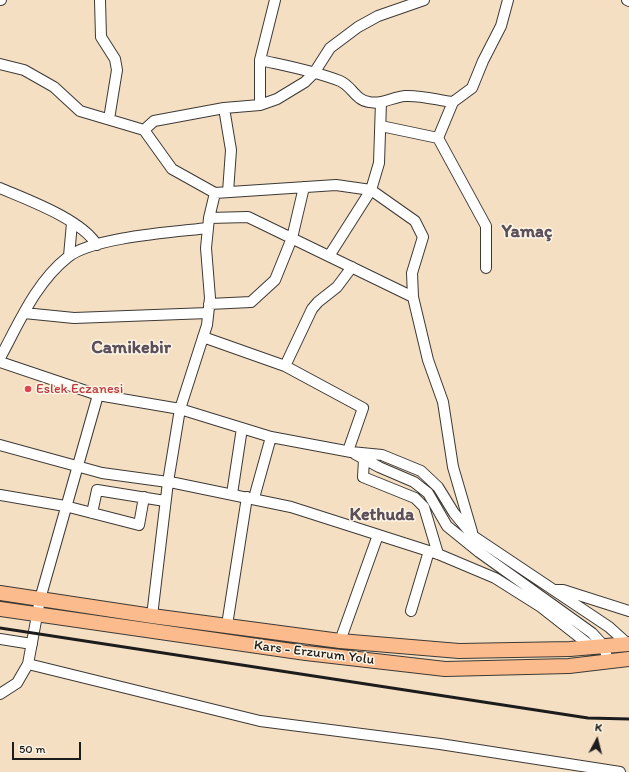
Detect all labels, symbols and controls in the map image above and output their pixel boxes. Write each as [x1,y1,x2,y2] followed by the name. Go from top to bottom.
[502,221,552,243] district label: Yamaç
[91,337,171,359] district label: Camikebir
[36,381,123,397] place label: Eslek Eczanesi
[23,384,33,394] marker: Eslek Eczanesi
[350,504,414,526] district label: Kethuda
[253,637,375,669] street label: Kars - Erzurum Yolu
[577,720,617,760] north arrow
[594,721,603,734] text: K
[14,734,83,760] scale bar
[19,742,45,756] text: 50 m

